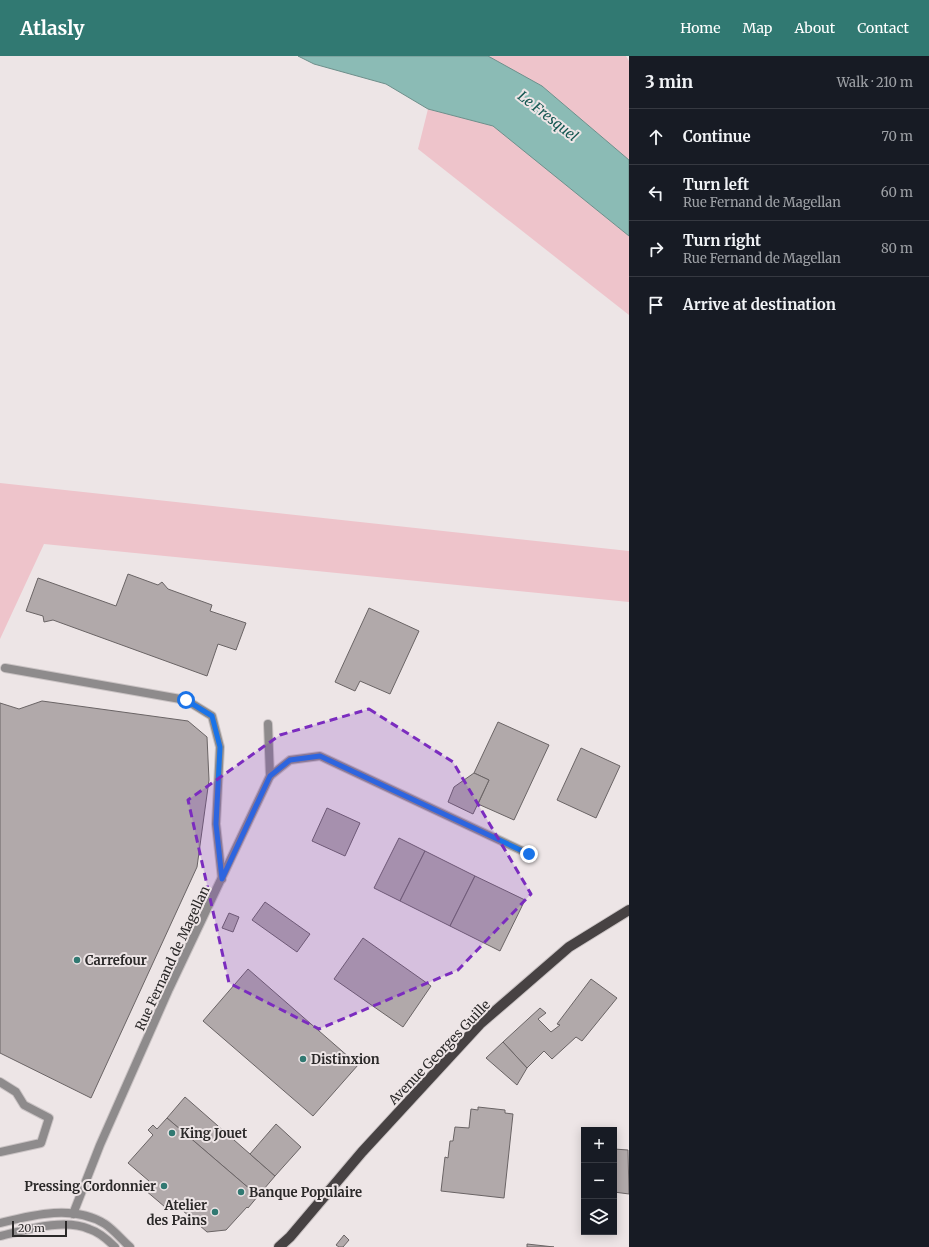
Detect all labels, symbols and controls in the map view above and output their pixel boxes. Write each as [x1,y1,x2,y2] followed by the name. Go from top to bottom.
[20,16,84,40] text: Atlasly
[680,19,721,37] text: Home
[743,19,772,37] text: Map
[794,19,835,37] text: About
[857,19,909,37] text: Contact
[645,71,693,93] text: 3 min
[837,74,913,91] text: Walk · 210 m
[514,87,582,145] water label: Le Fresquel
[645,126,667,148] icon: ahead
[683,127,751,146] text: Continue
[882,128,913,145] text: 70 m
[683,175,749,194] text: Turn left
[645,182,667,204] icon: left
[881,184,913,201] text: 60 m
[683,194,841,211] text: Rue Fernand de Magellan
[683,231,761,250] text: Turn right
[645,238,667,260] icon: right
[881,240,913,257] text: 80 m
[683,250,841,267] text: Rue Fernand de Magellan
[645,294,667,316] icon: arrive
[683,295,836,314] text: Arrive at destination
[177,691,195,709] route start
[520,845,538,863] route end
[131,883,214,1033] street label: Rue Fernand de Magellan
[85,952,147,969] place label: Carrefour
[72,955,82,965] marker: Carrefour
[384,996,494,1109] street label: Avenue Georges Guille
[311,1051,380,1068] place label: Distinxion
[298,1054,308,1064] marker: Distinxion
[180,1125,248,1142] place label: King Jouet
[581,1127,617,1235] map controls
[581,1127,617,1163] button: +
[167,1128,177,1138] marker: King Jouet
[581,1163,617,1199] button: −
[24,1178,156,1195] place label: Pressing Cordonnier
[159,1181,169,1191] marker: Pressing Cordonnier
[249,1184,362,1201] place label: Banque Populaire
[236,1187,246,1197] marker: Banque Populaire
[146,1197,207,1229] place label: Atelier des Pains
[581,1199,617,1235] button: layers
[210,1207,220,1217] marker: Atelier des Pains
[12,1219,67,1238] scale bar
[18,1221,45,1235] text: 20 m

